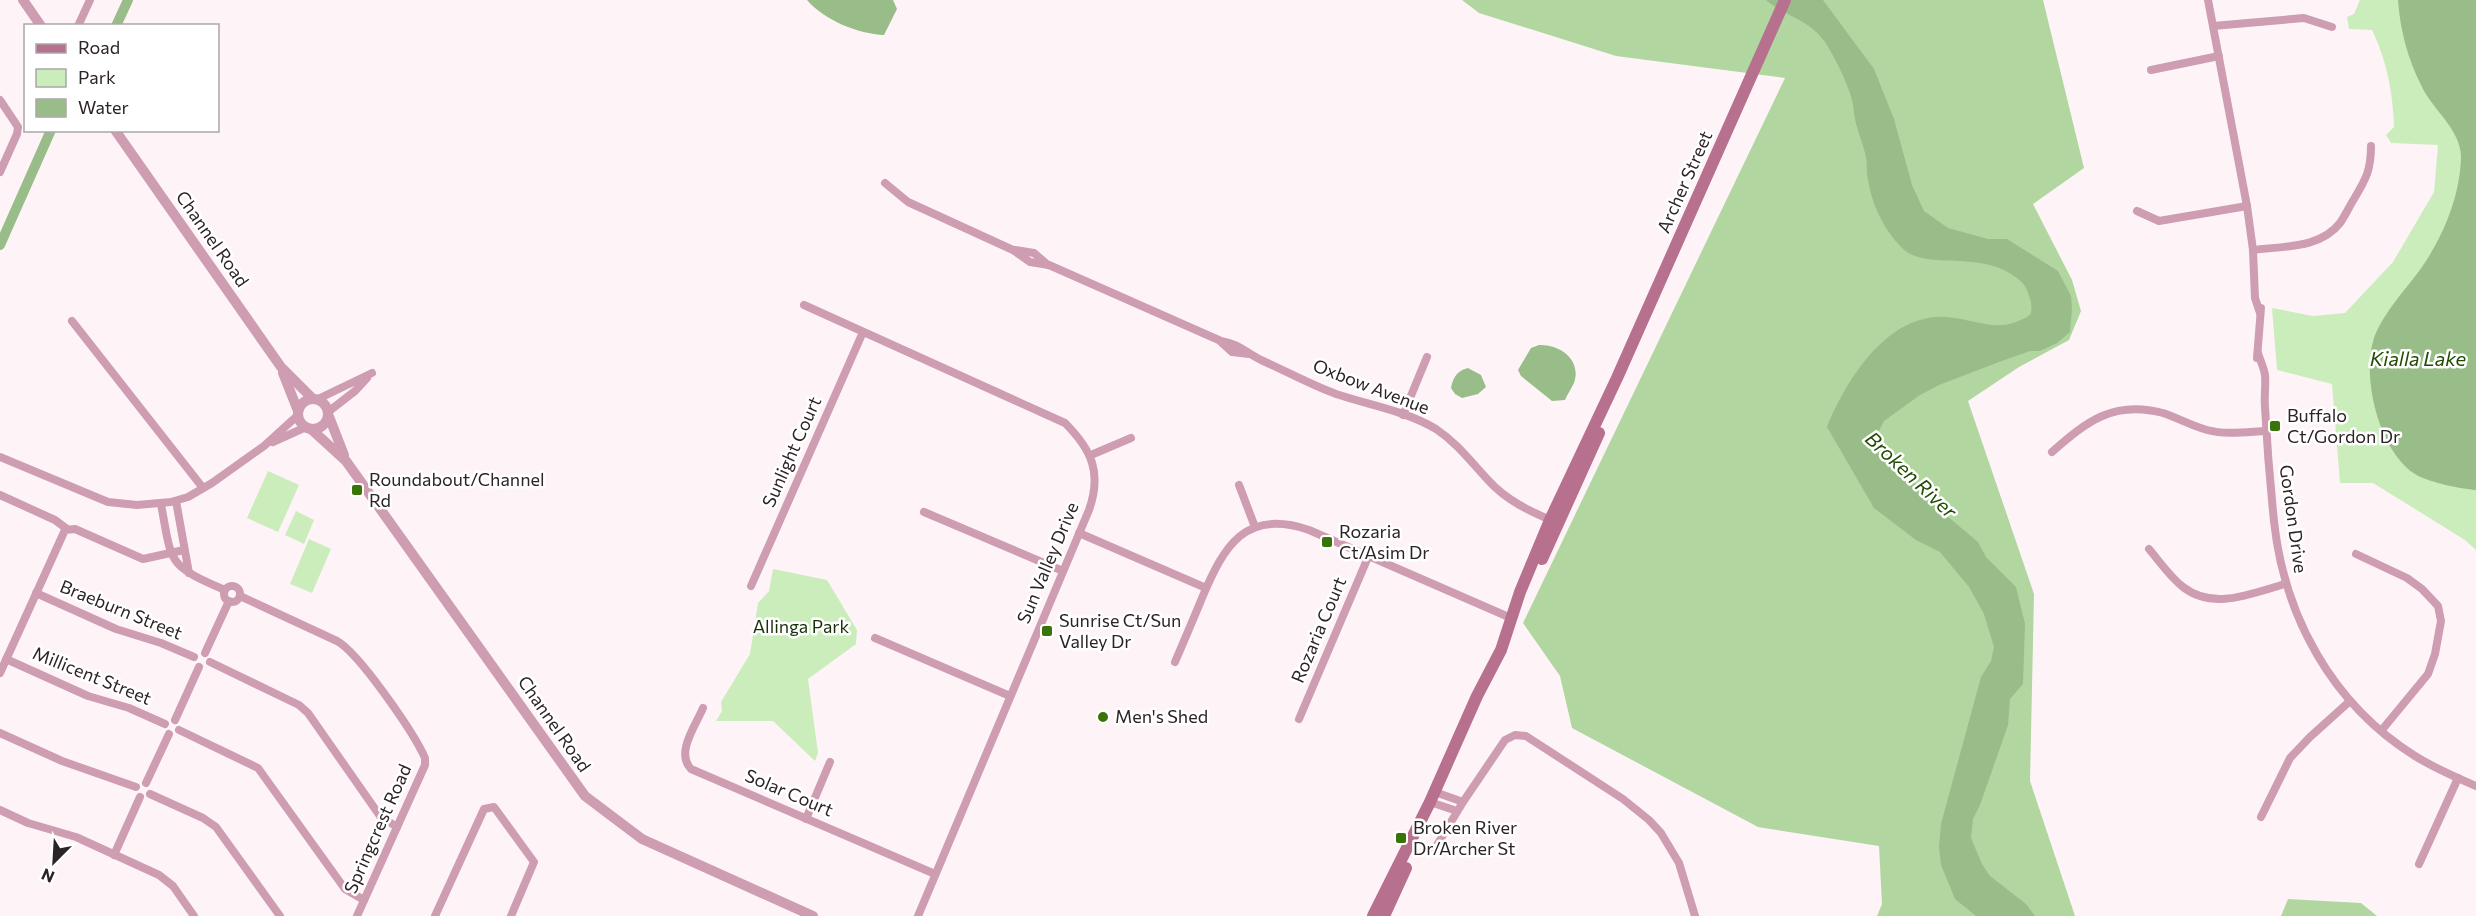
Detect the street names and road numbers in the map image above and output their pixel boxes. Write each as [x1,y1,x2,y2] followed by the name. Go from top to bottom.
[1652,127,1716,236] street label: Archer Street
[172,186,254,291] street label: Channel Road
[1310,354,1433,418] street label: Oxbow Avenue
[757,393,825,510] street label: Sunlight Court
[2275,463,2312,574] street label: Gordon Drive
[1012,499,1083,627] street label: Sun Valley Drive
[1286,573,1350,686] street label: Rozaria Court
[57,575,186,644] street label: Braeburn Street
[30,641,155,709] street label: Millicent Street
[514,671,596,776] street label: Channel Road
[339,761,415,897] street label: Springcrest Road
[742,764,837,821] street label: Solar Court

